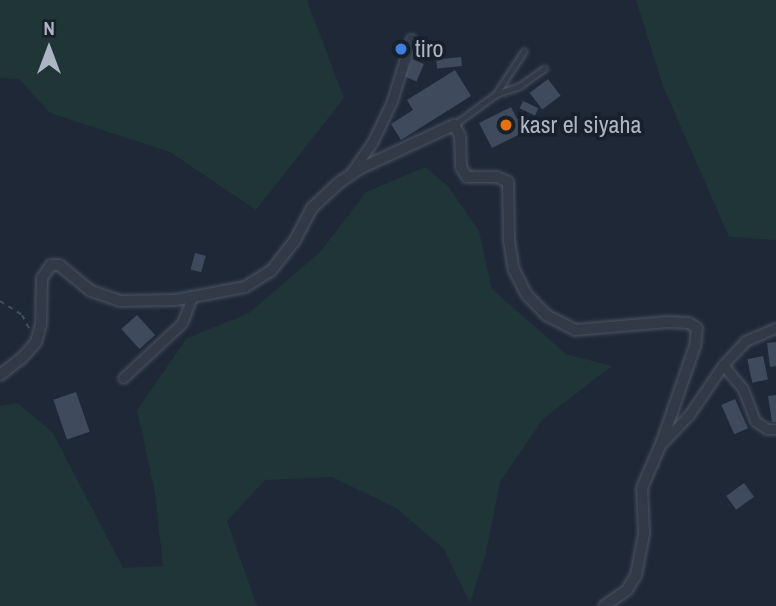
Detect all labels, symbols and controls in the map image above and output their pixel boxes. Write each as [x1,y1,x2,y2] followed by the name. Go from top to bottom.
[14,14,84,84] north arrow
[43,15,55,41] text: N
[415,35,443,63] place label: tiro
[393,41,409,57] marker: tiro
[520,111,641,139] place label: kasr el siyaha
[498,117,514,133] marker: kasr el siyaha

